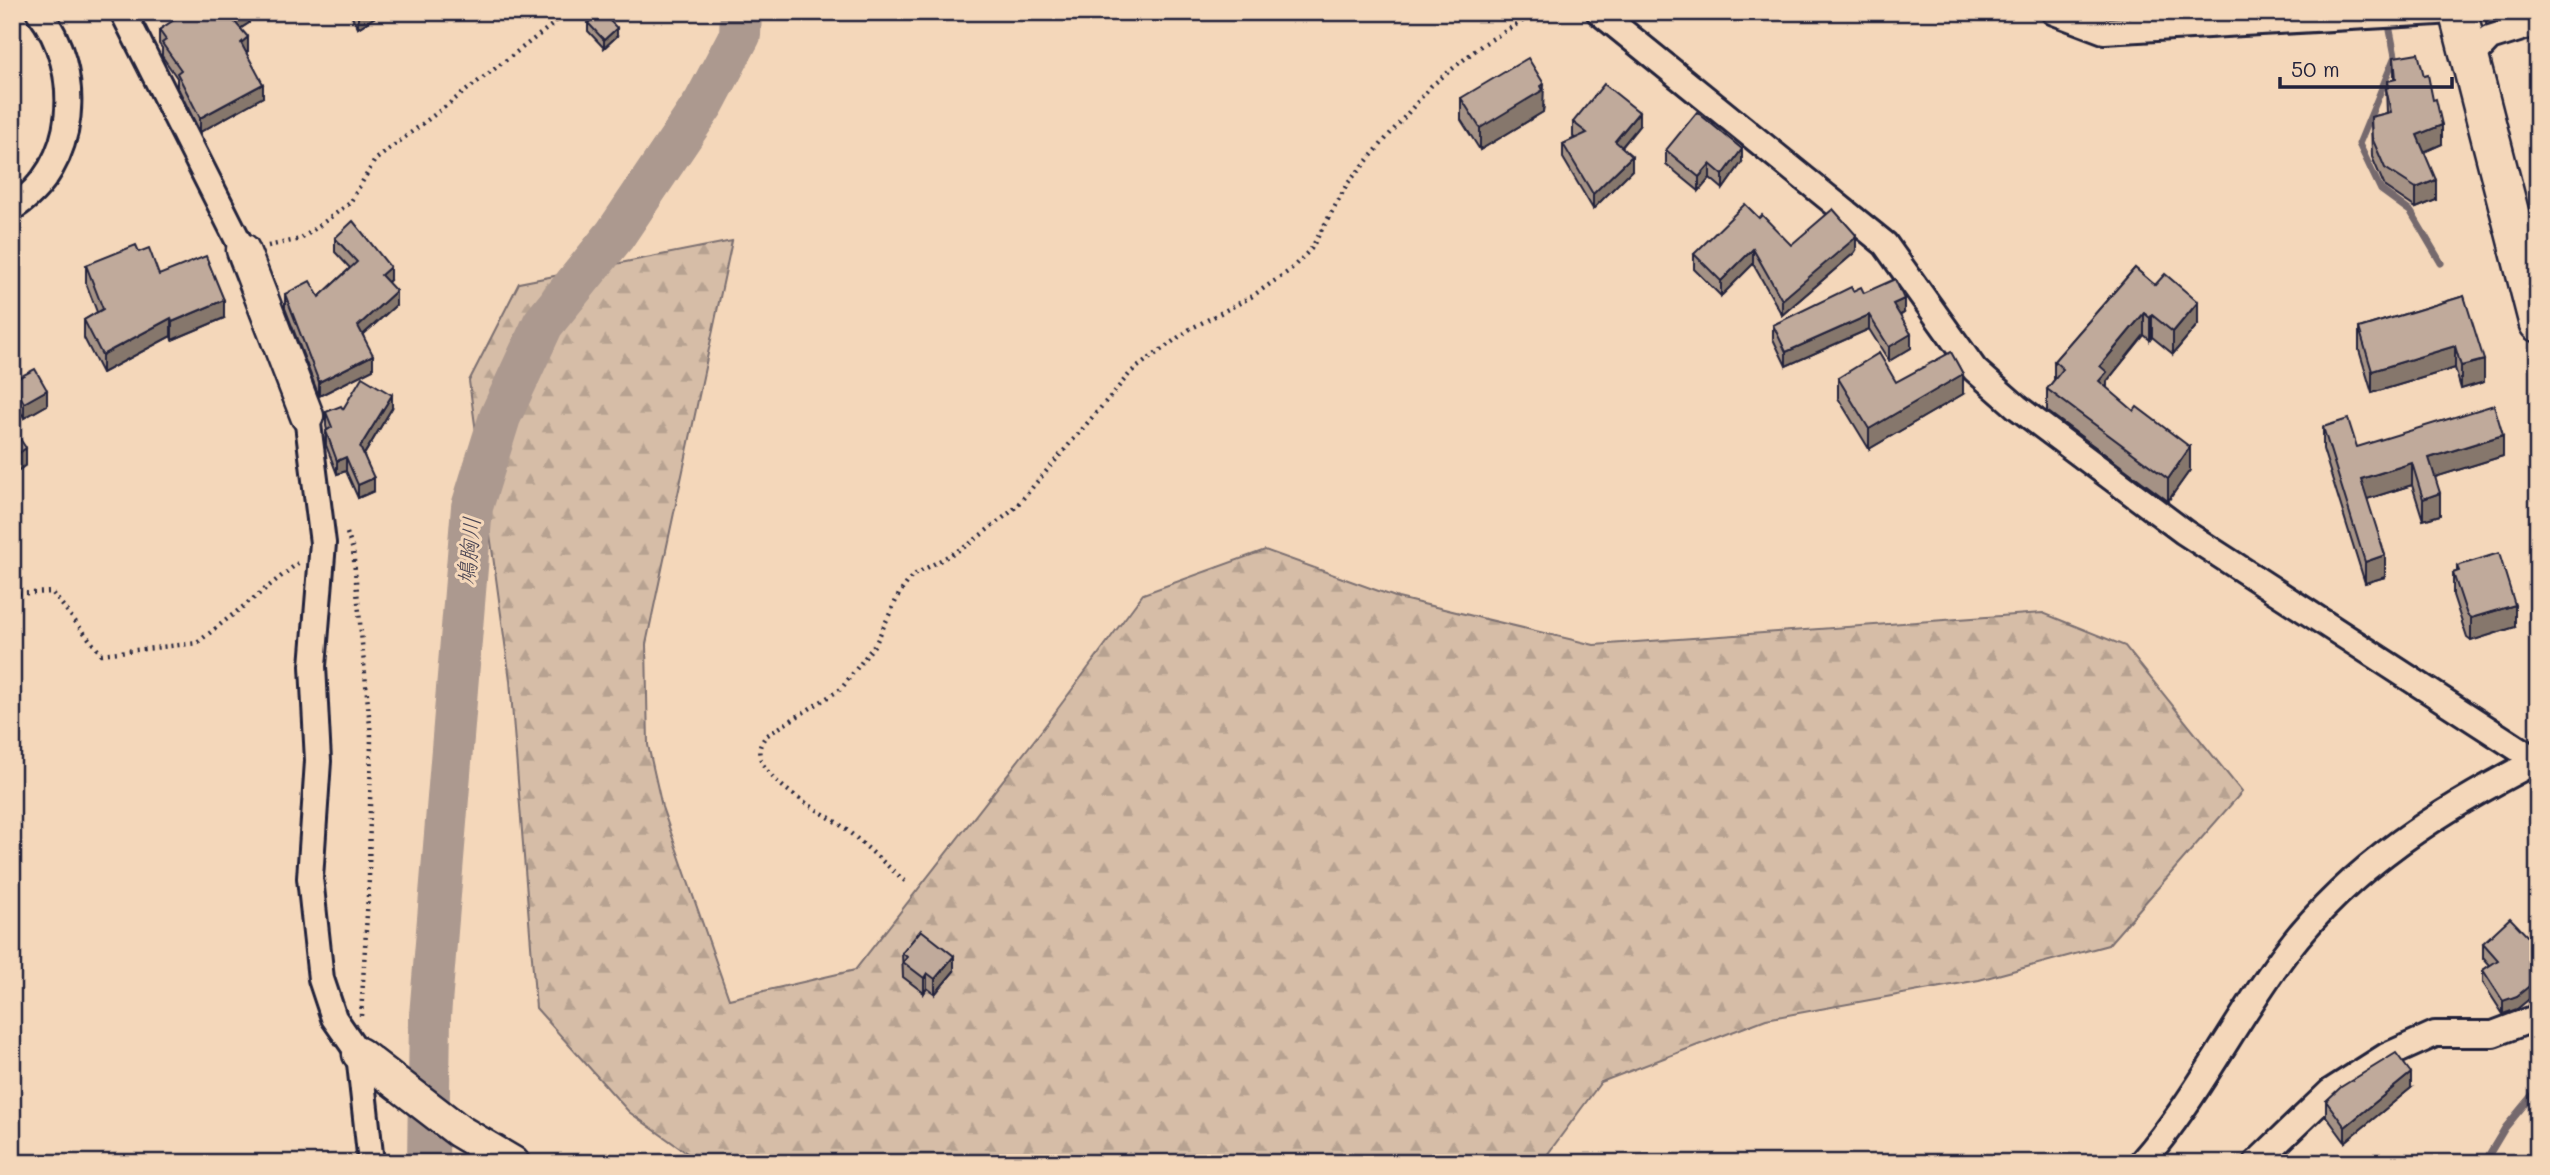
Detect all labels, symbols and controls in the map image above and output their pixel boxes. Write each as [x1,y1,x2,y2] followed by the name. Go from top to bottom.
[2280,46,2452,90] scale bar
[2291,55,2340,82] text: 50 m
[450,515,486,587] water label: 鳩胸川

